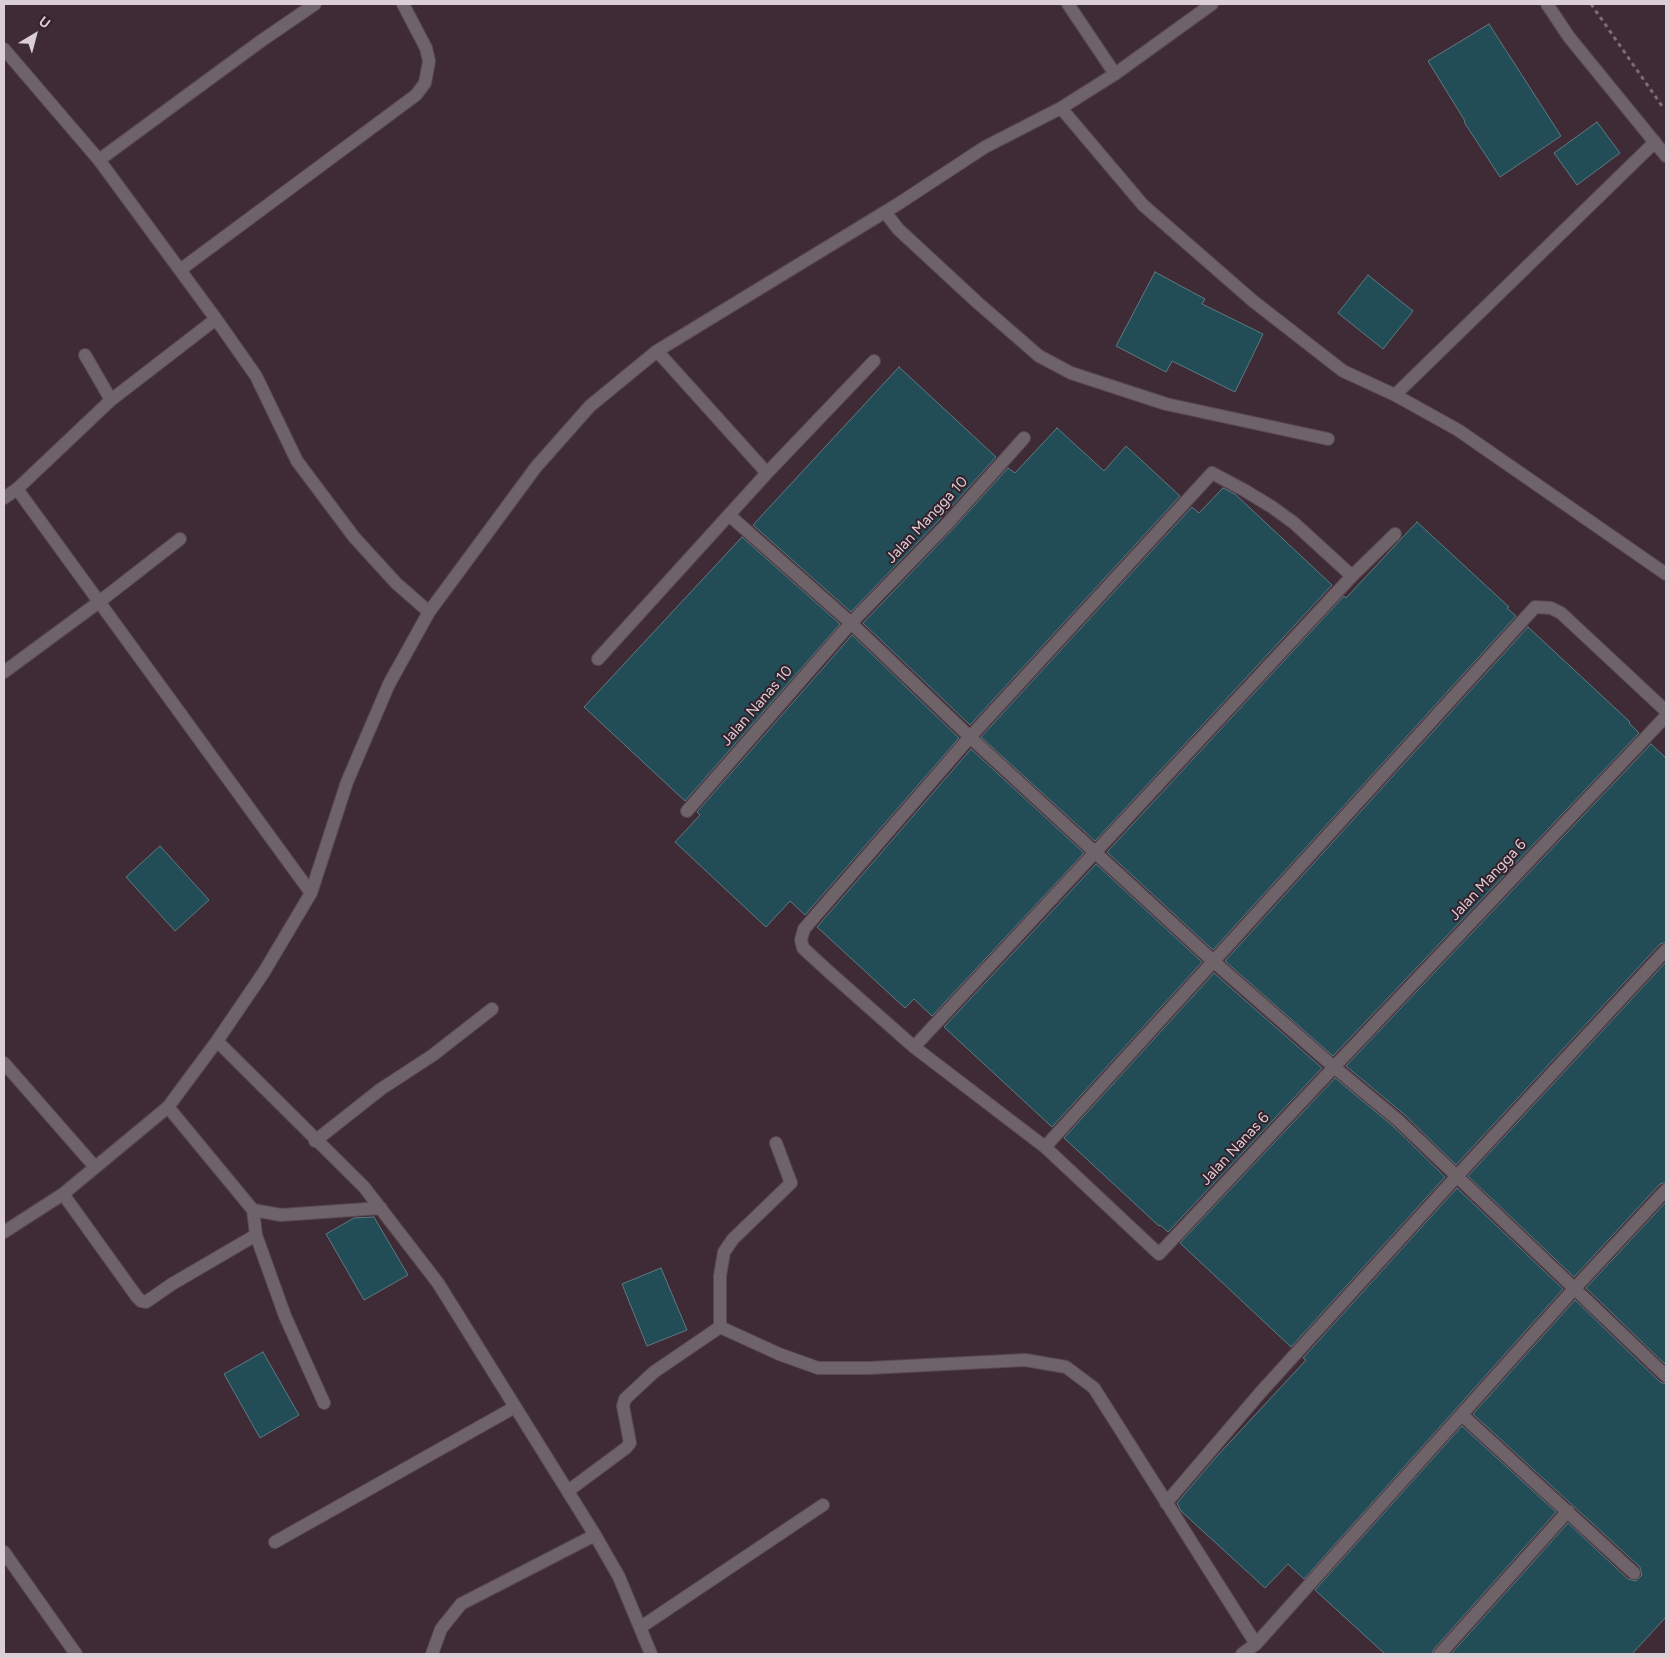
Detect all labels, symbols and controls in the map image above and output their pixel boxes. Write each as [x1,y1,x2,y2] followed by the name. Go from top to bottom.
[10,10,60,60] north arrow
[35,13,53,32] text: U
[882,473,972,567] street label: Jalan Mangga 10
[717,662,797,750] street label: Jalan Nanas 10
[1446,836,1530,924] street label: Jalan Mangga 6
[1197,1109,1273,1189] street label: Jalan Nanas 6

